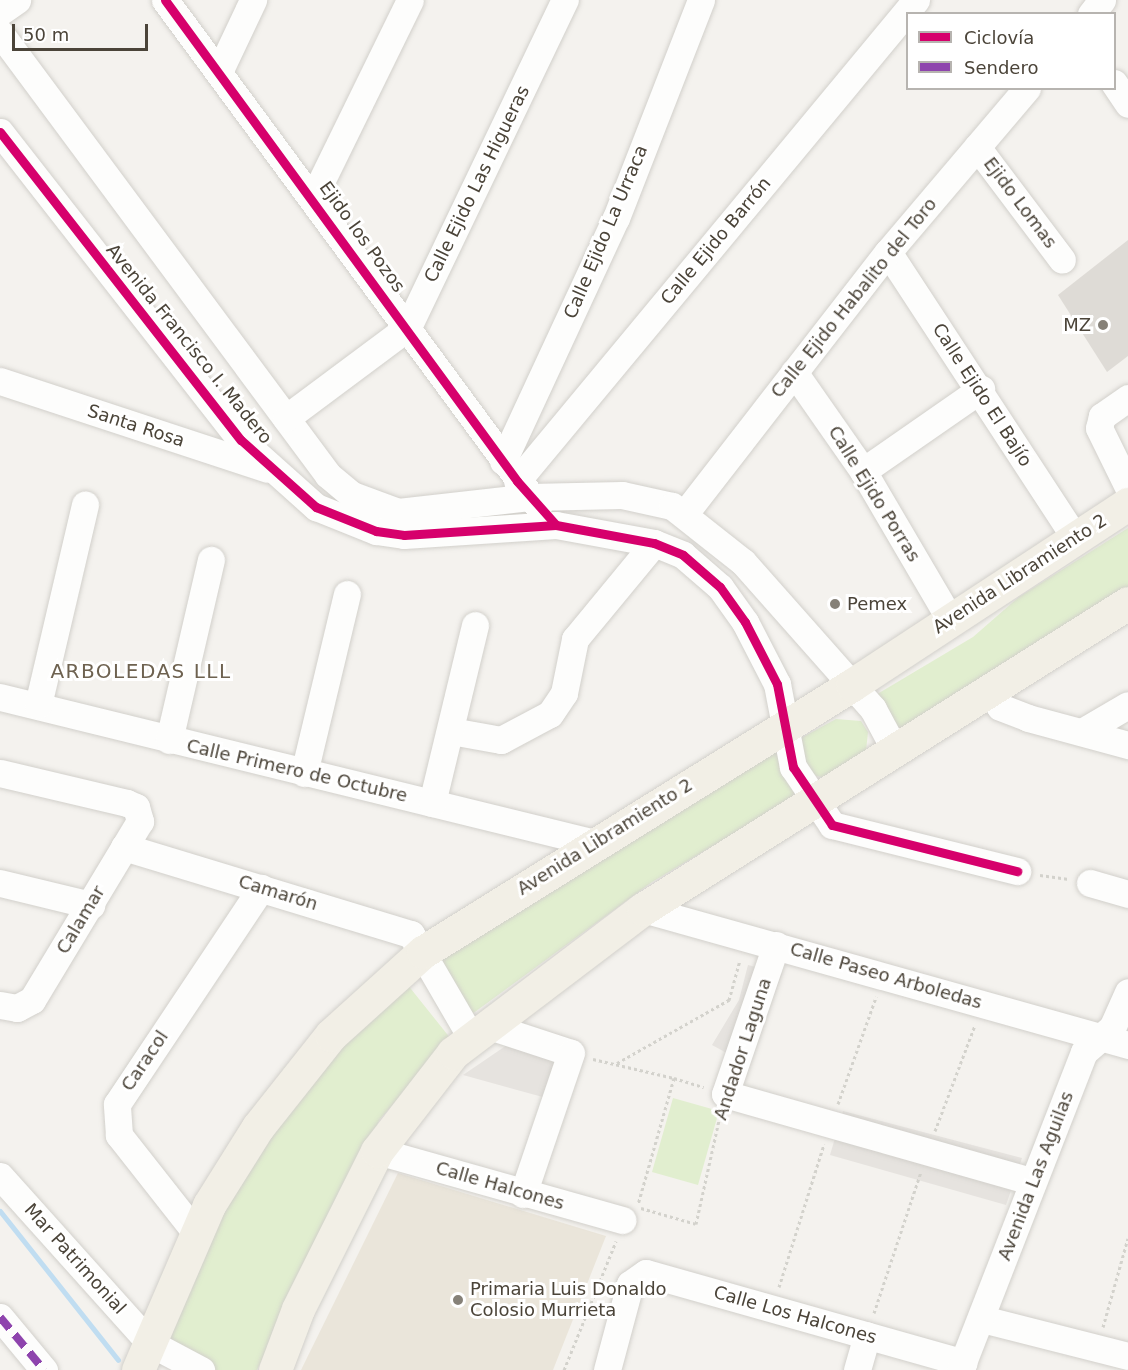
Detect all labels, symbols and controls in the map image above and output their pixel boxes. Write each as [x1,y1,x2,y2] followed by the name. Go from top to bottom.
[15,12,152,50] scale bar
[906,12,1116,90] legend
[23,24,69,45] text: 50 m
[964,27,1034,48] text: Ciclovía
[964,57,1038,78] text: Sendero
[420,82,534,286] street label: Calle Ejido Las Higueras
[560,142,652,322] street label: Calle Ejido La Urraca
[979,153,1061,253] street label: Ejido Lomas
[656,173,776,309] street label: Calle Ejido Barrón
[315,177,409,297] street label: Ejido los Pozos
[767,194,941,402] street label: Calle Ejido Habalito del Toro
[102,240,276,448] street label: Avenida Francisco I. Madero
[1063,314,1091,336] place label: MZ
[1096,318,1110,332] marker: MZ
[928,319,1036,471] street label: Calle Ejido El Bajío
[85,400,187,452] street label: Santa Rosa
[823,422,925,566] street label: Calle Ejido Porras
[929,510,1111,638] street label: Avenida Libramiento 2
[847,593,907,615] place label: Pemex
[828,597,842,611] marker: Pemex
[50,659,232,683] district label: ARBOLEDAS LLL
[184,735,410,807] street label: Calle Primero de Octubre
[513,774,697,900] street label: Avenida Libramiento 2
[236,871,320,915] street label: Camarón
[52,882,110,958] street label: Calamar
[788,938,984,1014] street label: Calle Paseo Arboledas
[710,975,776,1123] street label: Andador Laguna
[117,1027,173,1095] street label: Caracol
[994,1088,1078,1264] street label: Avenida Las Aguilas
[433,1157,567,1215] street label: Calle Halcones
[20,1199,130,1319] street label: Mar Patrimonial
[470,1279,667,1322] place label: Primaria Luis Donaldo Colosio Murrieta
[711,1281,879,1349] street label: Calle Los Halcones
[451,1293,465,1307] marker: Primaria Luis Donaldo Colosio Murrieta

